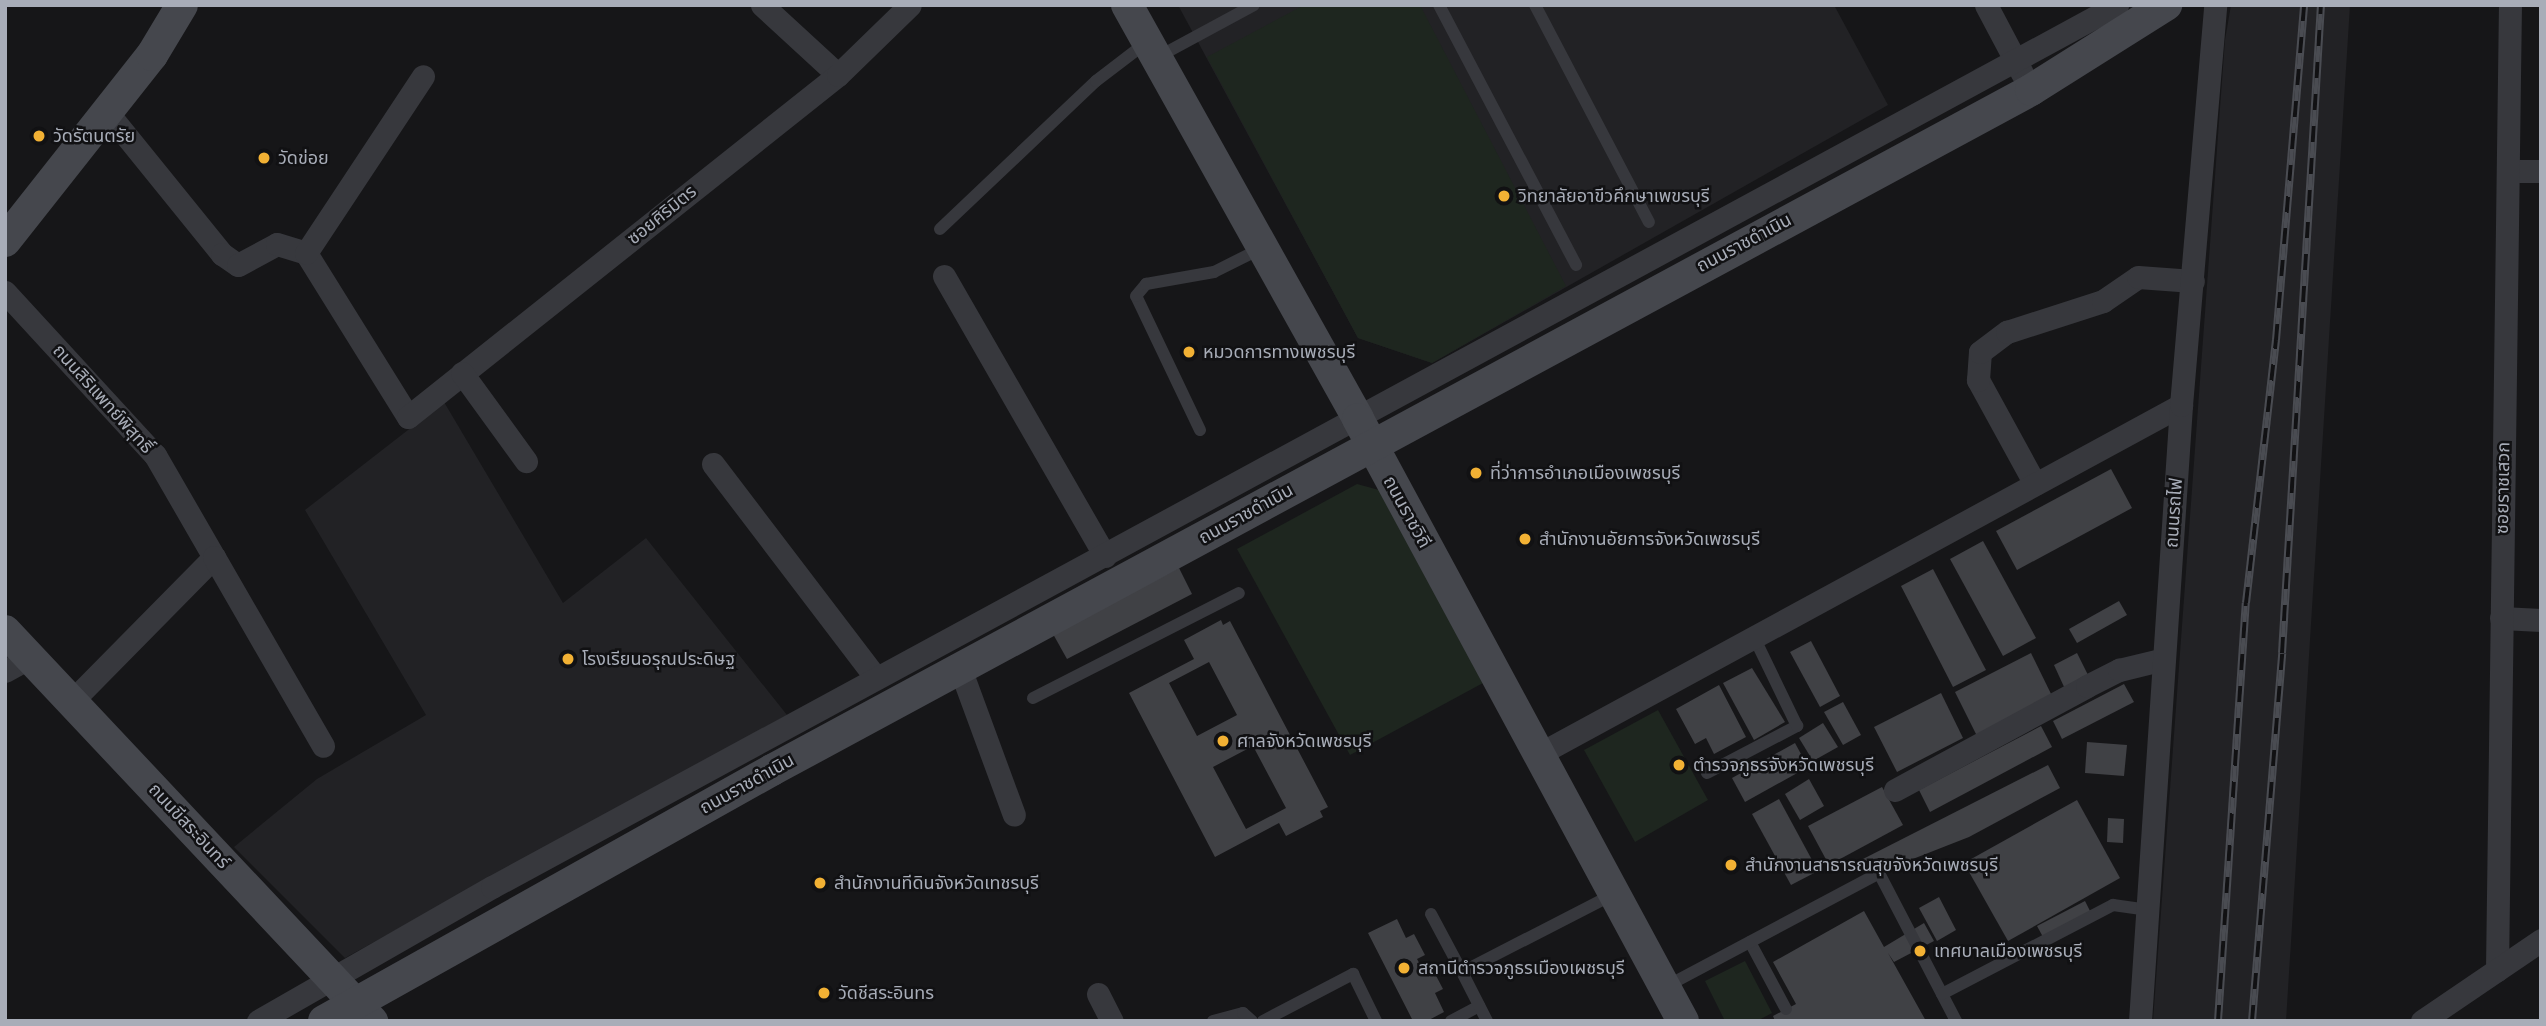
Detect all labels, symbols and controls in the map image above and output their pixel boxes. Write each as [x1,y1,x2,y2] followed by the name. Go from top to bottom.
[53,125,135,147] place label: วัดรัตนตรัย
[31,128,47,144] marker: วัดรัตนตรัย
[278,147,329,169] place label: วัดข่อย
[256,150,272,166] marker: วัดข่อย
[623,181,701,249] street label: ซอยศิริมิตร
[1518,185,1710,207] place label: วิทยาลัยอาขีวคึกษาเพขรบุรี
[1496,188,1512,204] marker: วิทยาลัยอาขีวคึกษาเพขรบุรี
[1693,209,1795,277] street label: ถนนราชดำเนิน
[48,340,158,458] street label: ถนนสิริแพทย์พิสุทธิ์
[1203,341,1355,363] place label: หมวดการทางเพชรบุรี
[1181,344,1197,360] marker: หมวดการทางเพชรบุรี
[2491,442,2515,534] street label: ซอยราชเสวก
[1490,462,1680,484] place label: ที่ว่าการอำเภอเมืองเพชรบุรี
[1468,465,1484,481] marker: ที่ว่าการอำเภอเมืองเพชรบุรี
[1379,472,1435,552] street label: ถนนราชวิถี
[2161,477,2187,549] street label: ถนนรถไฟ
[1195,479,1297,549] street label: ถนนราชดำเนิน
[1539,528,1760,550] place label: สำนักงานอัยการจังหวัดเพชรบุรี
[1517,531,1533,547] marker: สำนักงานอัยการจังหวัดเพชรบุรี
[582,648,735,670] place label: โรงเรียนอรุณประดิษฐ
[560,651,576,667] marker: โรงเรียนอรุณประดิษฐ
[1237,730,1371,752] place label: ศาลจังหวัดเพชรบุรี
[1215,733,1231,749] marker: ศาลจังหวัดเพชรบุรี
[696,749,798,819] street label: ถนนราชดำเนิน
[1693,754,1874,776] place label: ตำรวจภูธรจังหวัดเพชรบุรี
[1671,757,1687,773] marker: ตำรวจภูธรจังหวัดเพชรบุรี
[144,779,234,873] street label: ถนนขีสระอินทร์
[1745,854,1998,876] place label: สำนักงานสาธารณสุขจังหวัดเพชรบุรี
[1723,857,1739,873] marker: สำนักงานสาธารณสุขจังหวัดเพชรบุรี
[834,872,1039,894] place label: สำนักงานทีดินจังหวัดเทชรบุรี
[812,875,828,891] marker: สำนักงานทีดินจังหวัดเทชรบุรี
[1934,940,2082,962] place label: เทศบาลเมืองเพชรบุรี
[1912,943,1928,959] marker: เทศบาลเมืองเพชรบุรี
[1418,957,1625,979] place label: สถานีตำรวจภูธรเมืองเผชรบุรี
[1396,960,1412,976] marker: สถานีตำรวจภูธรเมืองเผชรบุรี
[838,982,934,1004] place label: วัดชีสระอินทร
[816,985,832,1001] marker: วัดชีสระอินทร

